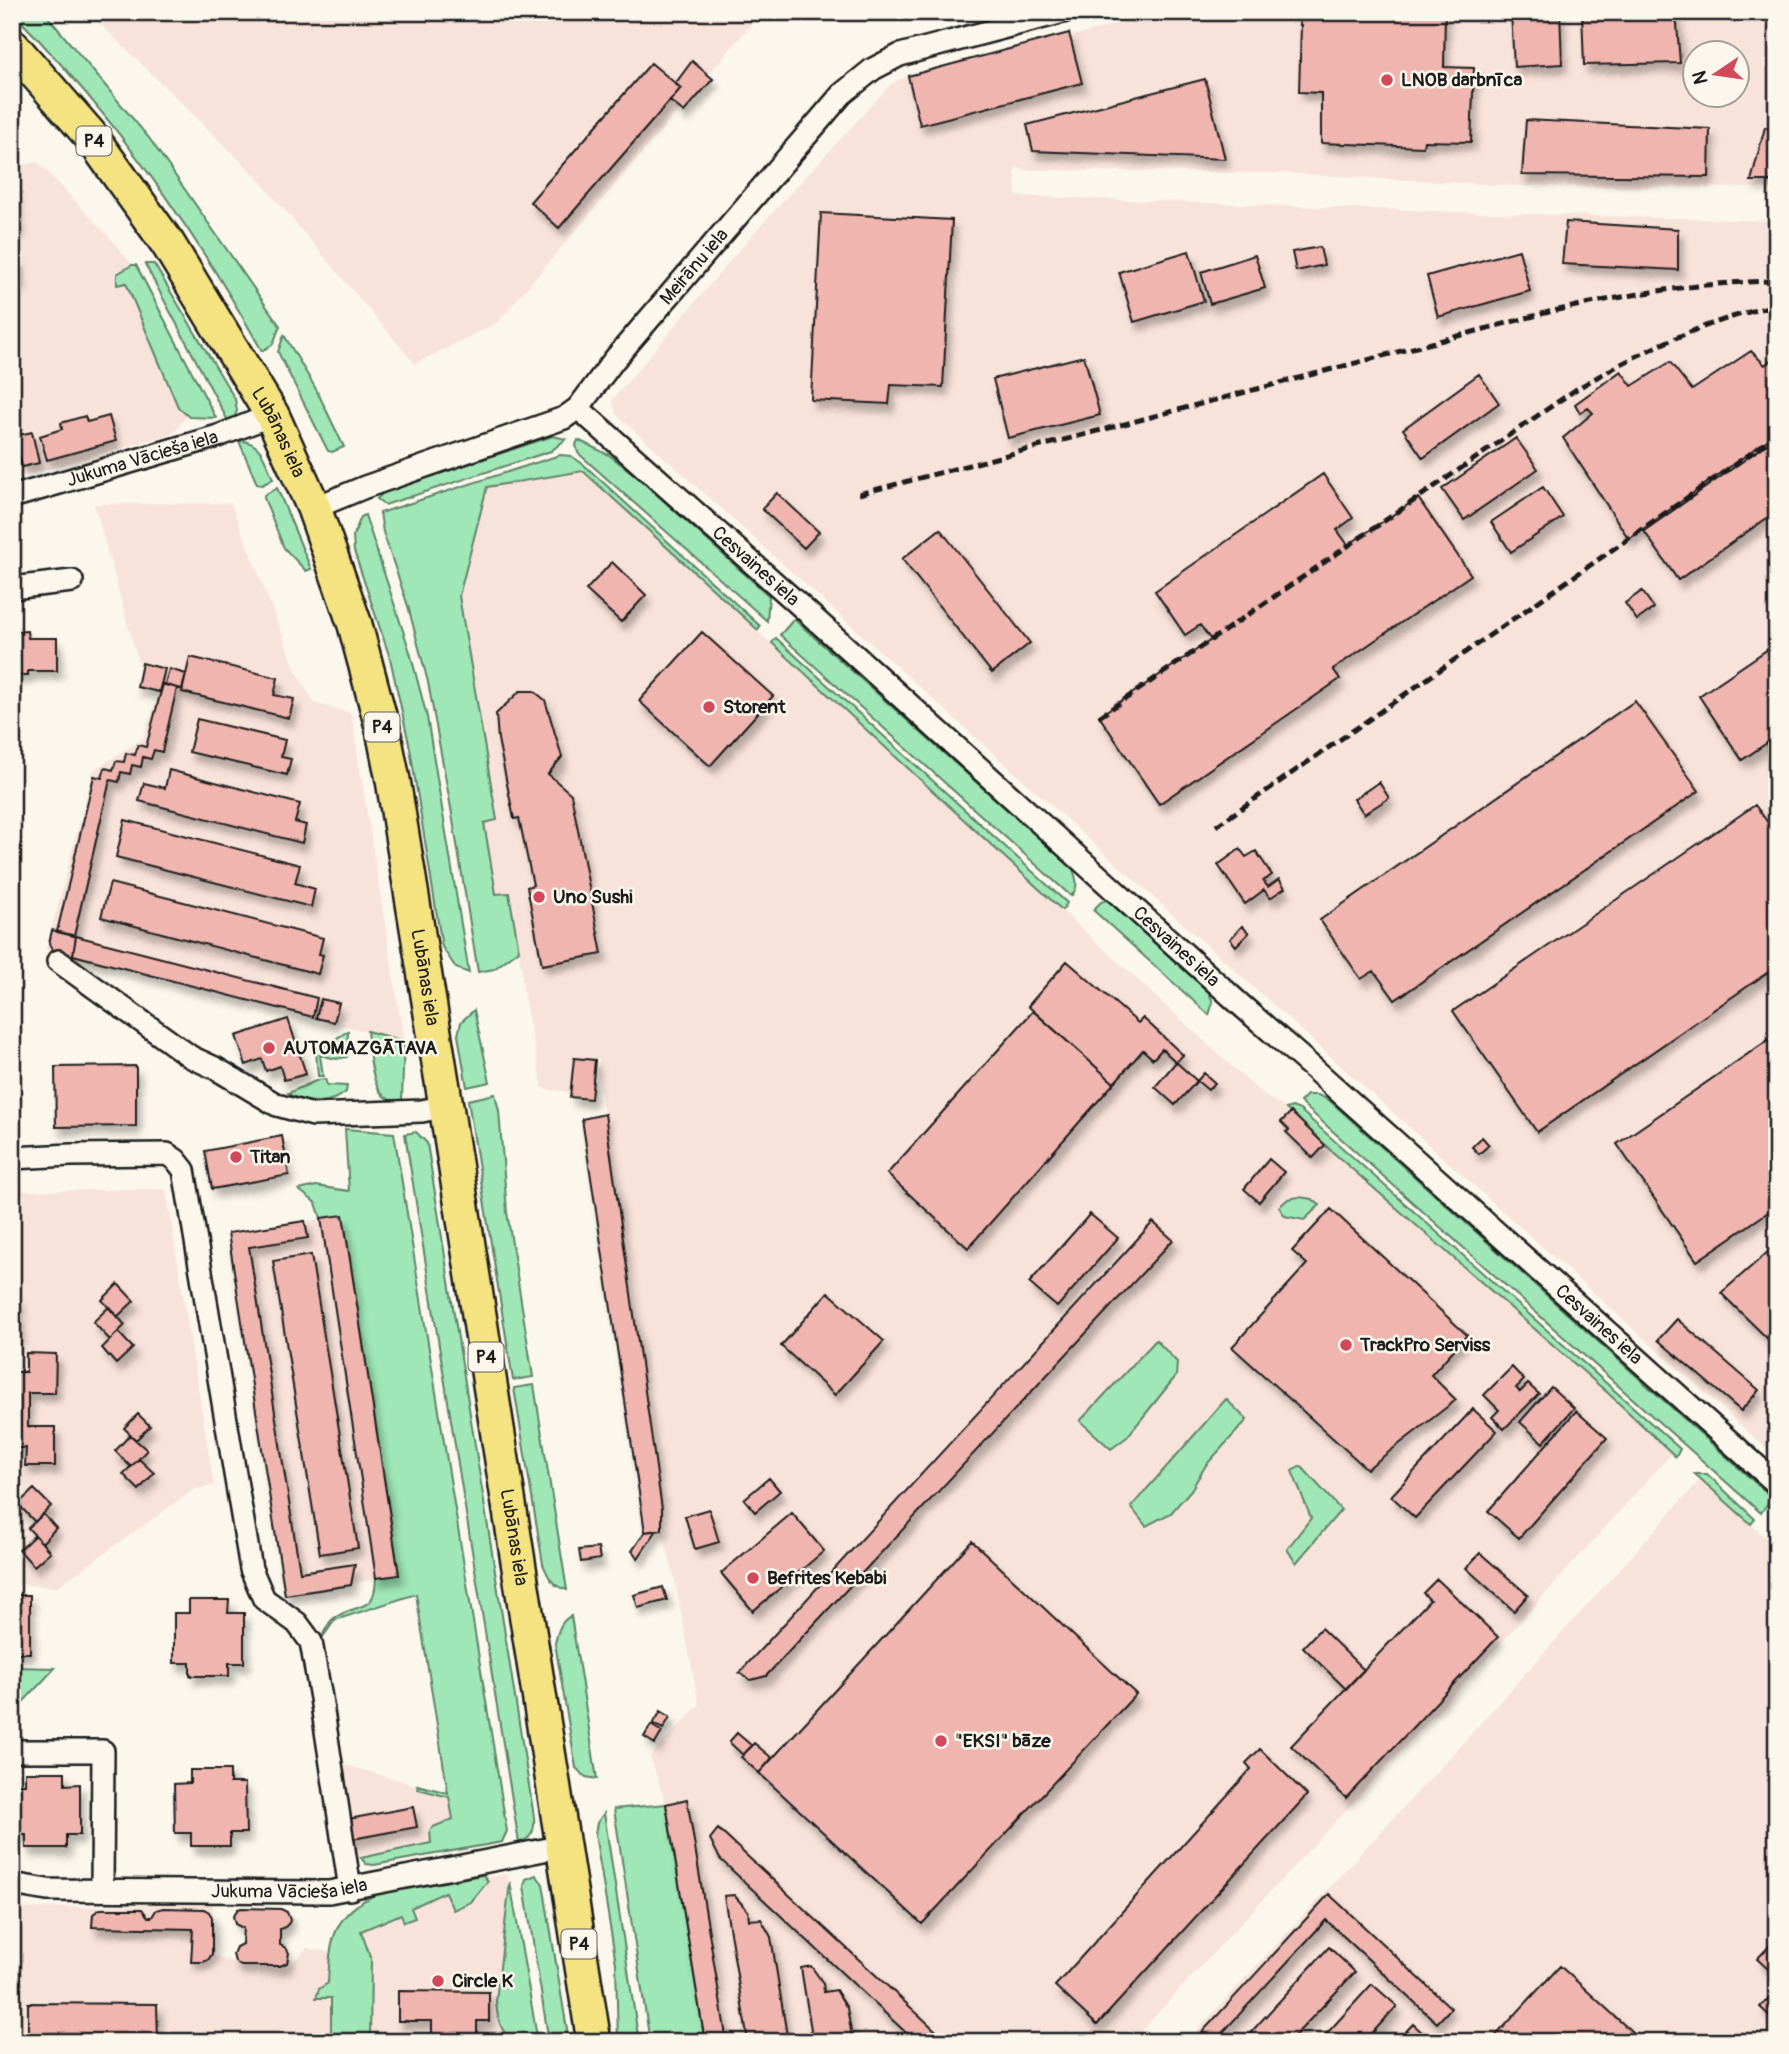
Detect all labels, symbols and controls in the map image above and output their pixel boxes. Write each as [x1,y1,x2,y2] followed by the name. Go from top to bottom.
[1680,38,1750,108] north arrow
[1401,68,1522,92] place label: LNOB darbnīca
[1687,68,1714,87] text: N
[1379,72,1395,88] marker: LNOB darbnīca
[76,126,112,156] road number: P4
[654,223,734,310] street label: Meirānu iela
[246,383,311,482] street label: Lubānas iela
[64,425,221,492] street label: Jukuma Vācieša iela
[707,521,805,612] street label: Cesvaines iela
[723,695,787,719] place label: Storent
[701,699,717,715] marker: Storent
[364,712,400,742] road number: P4
[553,885,633,909] place label: Uno Sushi
[531,889,547,905] marker: Uno Sushi
[1128,901,1225,992] street label: Cesvaines iela
[405,927,445,1028] street label: Lubānas iela
[283,1036,438,1060] place label: AUTOMAZGĀTAVA
[261,1040,277,1056] marker: AUTOMAZGĀTAVA
[249,1145,291,1169] place label: Titan
[228,1149,244,1165] marker: Titan
[1550,1279,1648,1370] street label: Cesvaines iela
[1359,1333,1491,1357] place label: TrackPro Serviss
[1338,1337,1354,1353] marker: TrackPro Serviss
[468,1342,504,1372] road number: P4
[495,1487,534,1588] street label: Lubānas iela
[767,1566,887,1590] place label: Befrites Kebabi
[745,1570,761,1586] marker: Befrites Kebabi
[955,1729,1051,1753] place label: "EKSI" bāze
[933,1733,949,1749] marker: "EKSI" bāze
[211,1873,370,1904] street label: Jukuma Vācieša iela
[562,1930,596,1958] road number: P4
[452,1969,514,1993] place label: Circle K
[430,1973,446,1989] marker: Circle K

